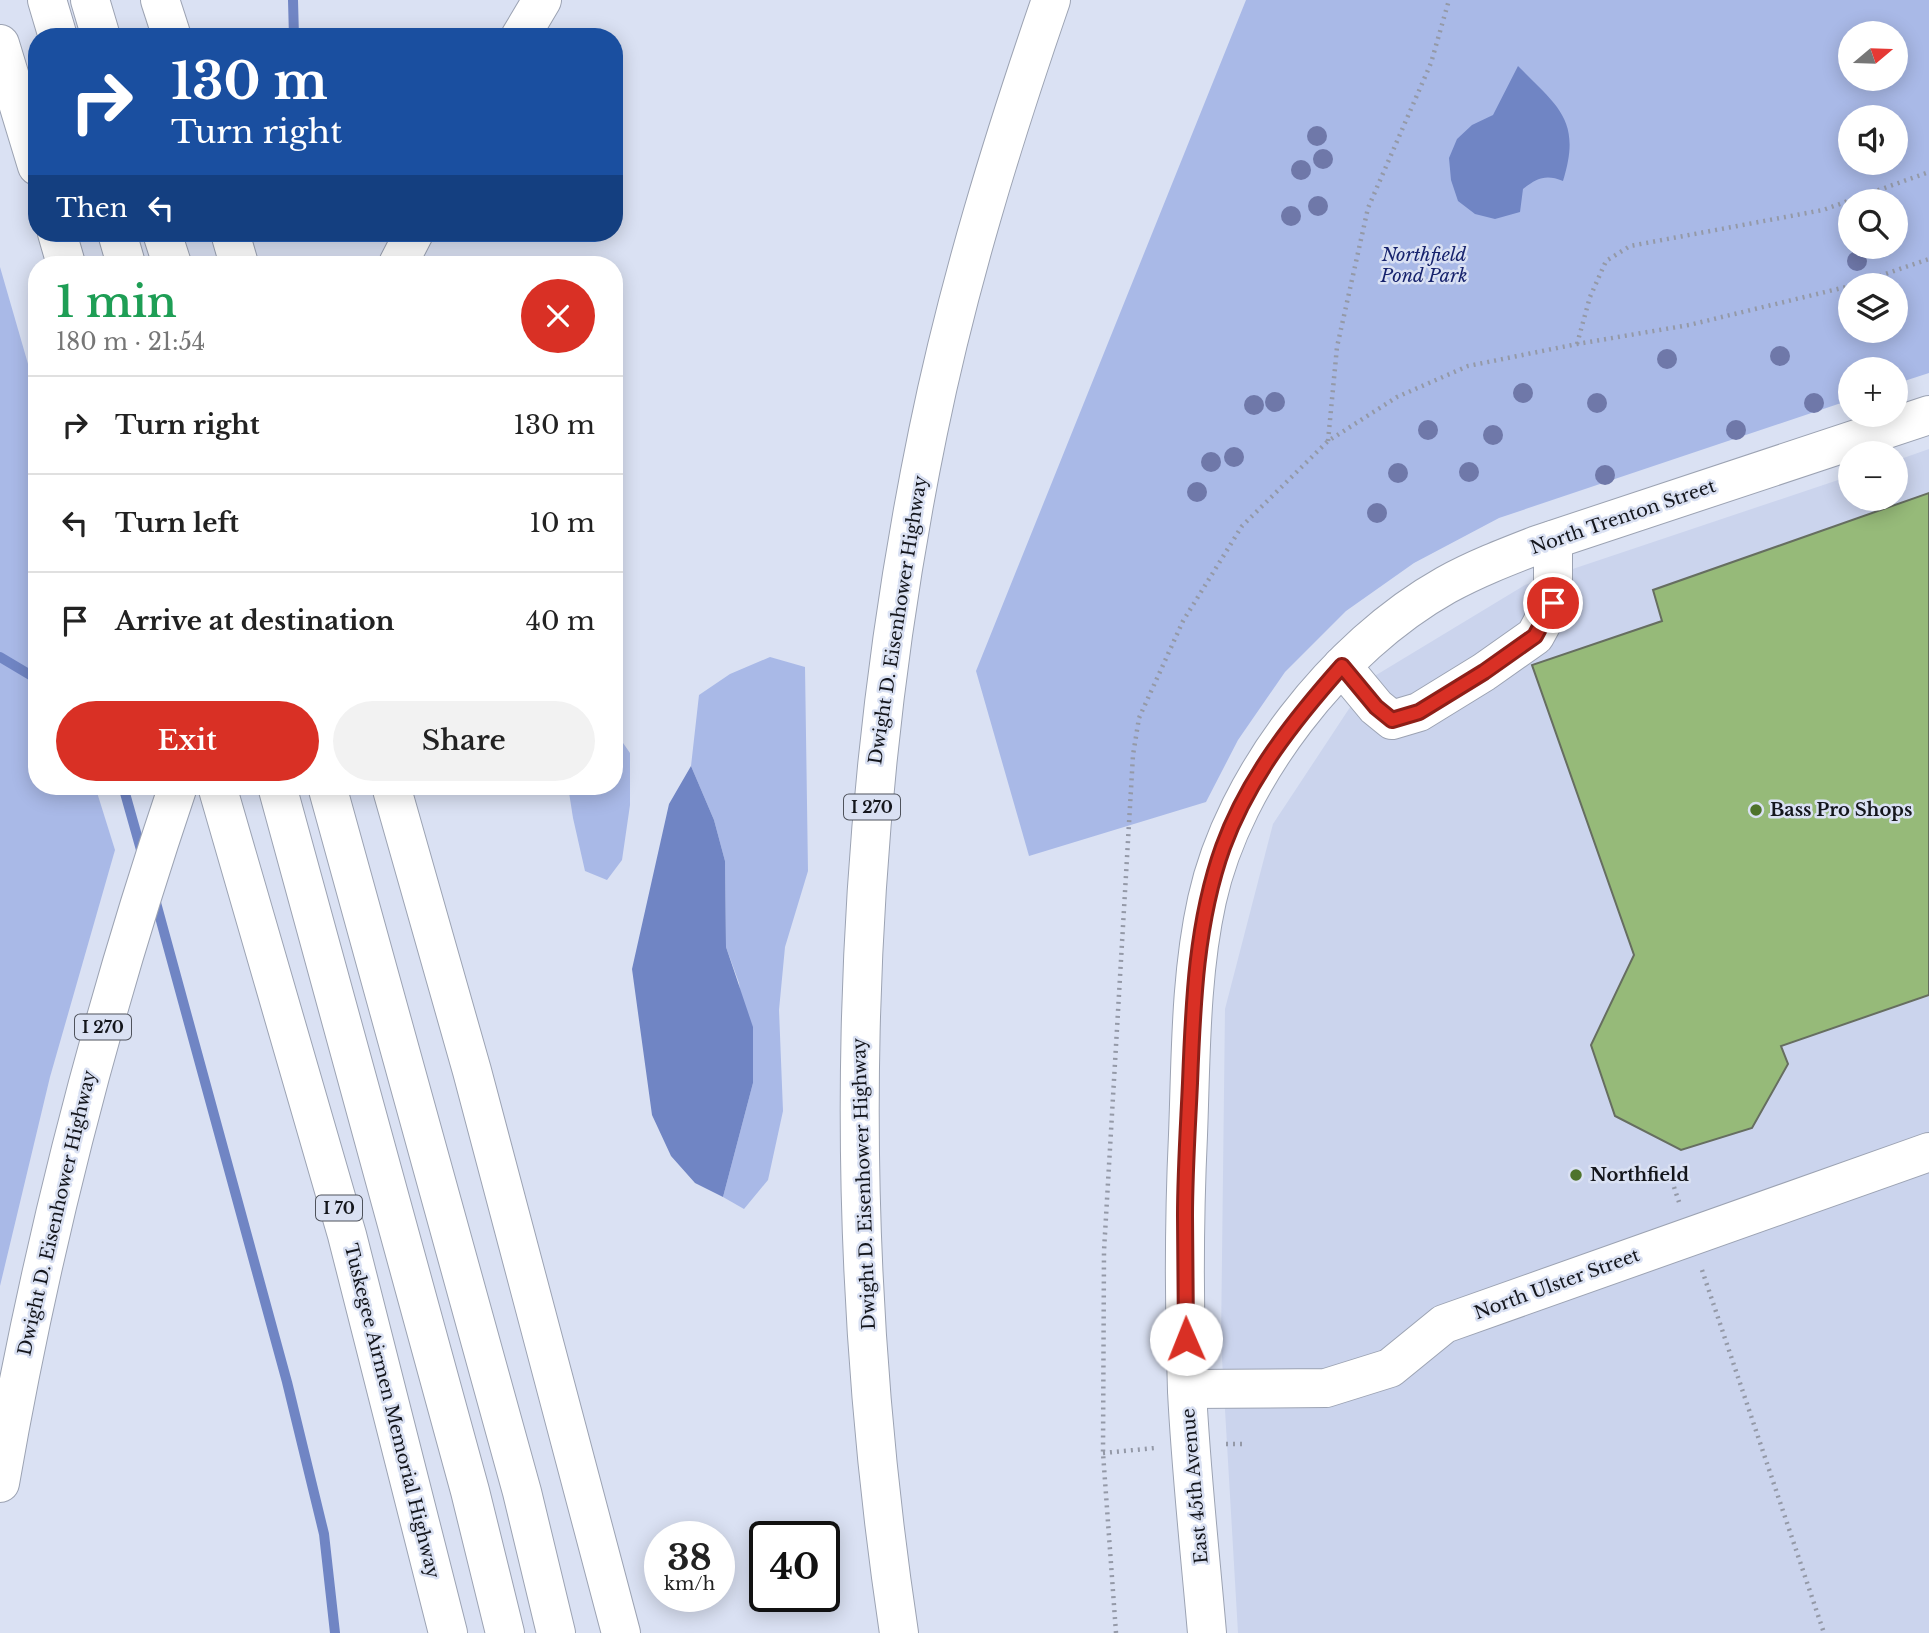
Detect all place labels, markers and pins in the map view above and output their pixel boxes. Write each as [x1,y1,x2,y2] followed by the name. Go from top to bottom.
[1523,573,1583,633] pin
[1770,799,1912,821] place label: Bass Pro Shops
[1748,802,1764,818] marker: Bass Pro Shops
[1590,1164,1689,1186] place label: Northfield
[1568,1167,1584,1183] marker: Northfield

